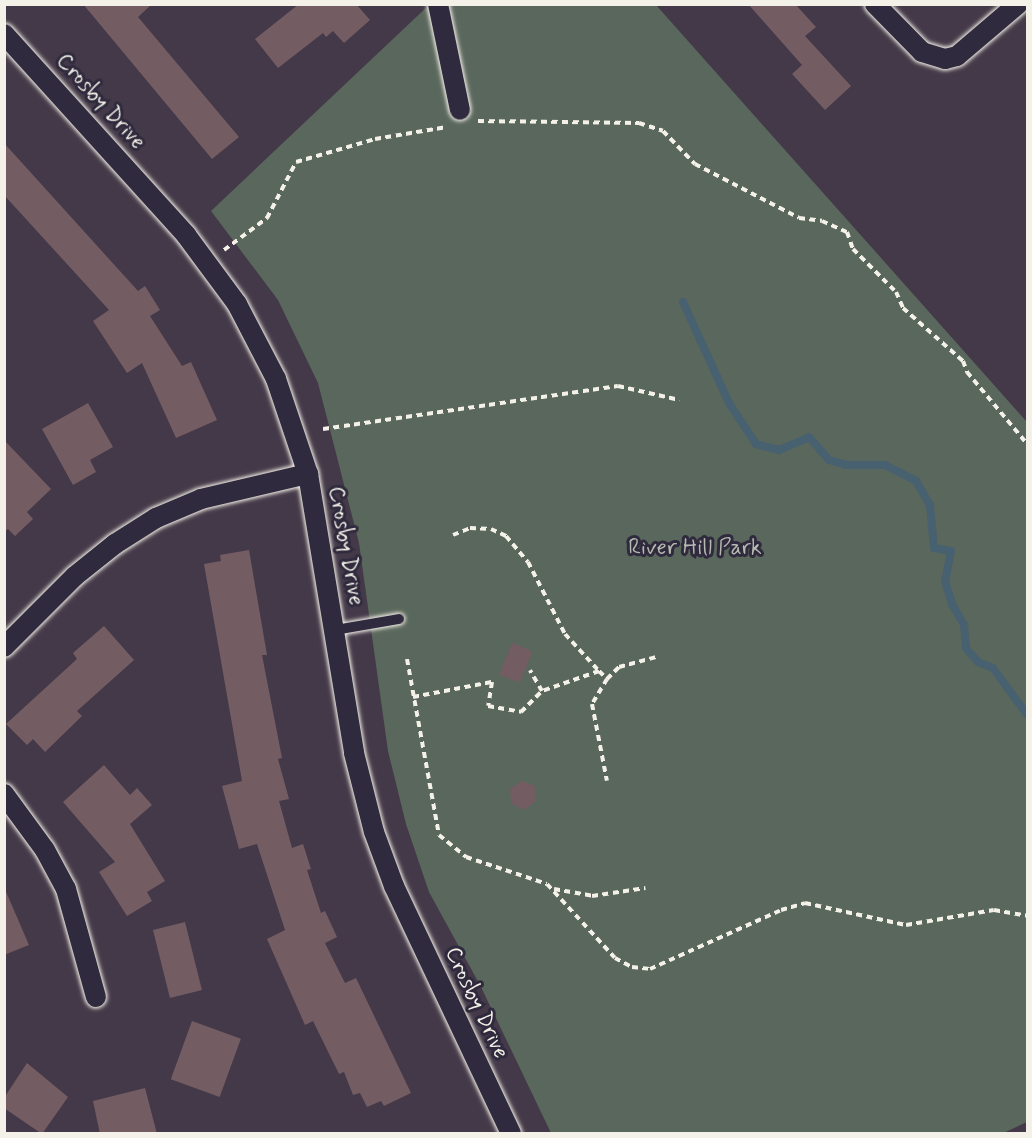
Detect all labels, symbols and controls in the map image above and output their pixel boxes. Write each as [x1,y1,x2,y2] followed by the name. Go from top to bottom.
[50,48,150,156] street label: Crosby Drive
[322,484,368,608] street label: Crosby Drive
[628,536,762,562] park label: River Hill Park
[439,943,513,1063] street label: Crosby Drive

